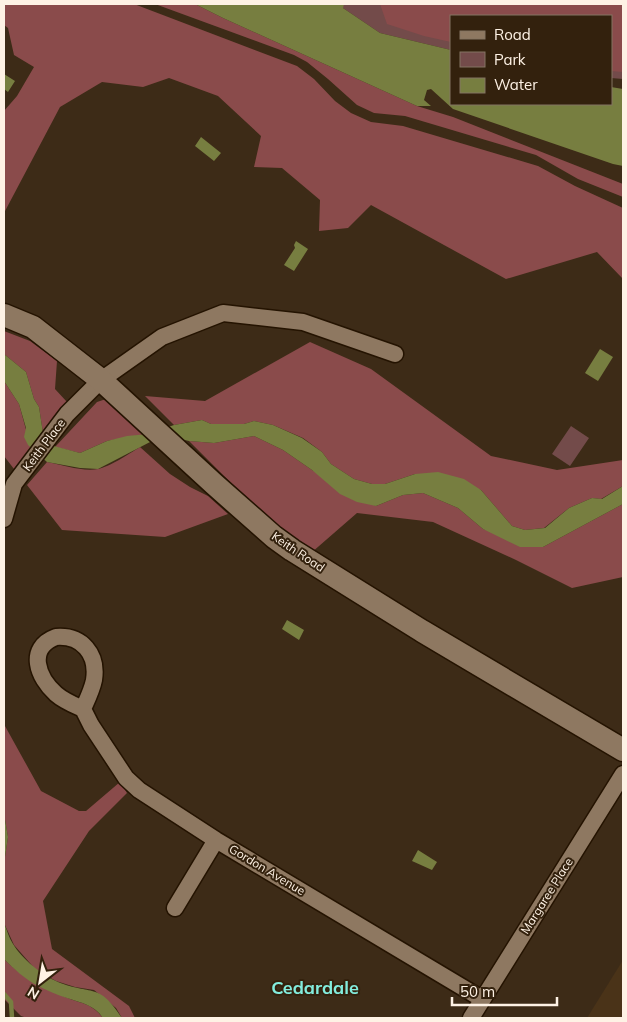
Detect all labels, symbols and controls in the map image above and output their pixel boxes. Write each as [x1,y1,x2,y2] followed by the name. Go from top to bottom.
[450,15,612,105] legend
[494,25,531,44] text: Road
[494,50,526,69] text: Park
[494,75,538,94] text: Water
[19,416,68,474] street label: Keith Place
[269,528,328,575] street label: Keith Road
[227,841,308,898] street label: Gordon Avenue
[517,855,576,937] street label: Margaree Place
[15,957,65,1007] north arrow
[452,974,557,1006] scale bar
[271,976,359,999] district label: Cedardale
[460,982,495,1001] text: 50 m
[24,983,42,1004] text: N

